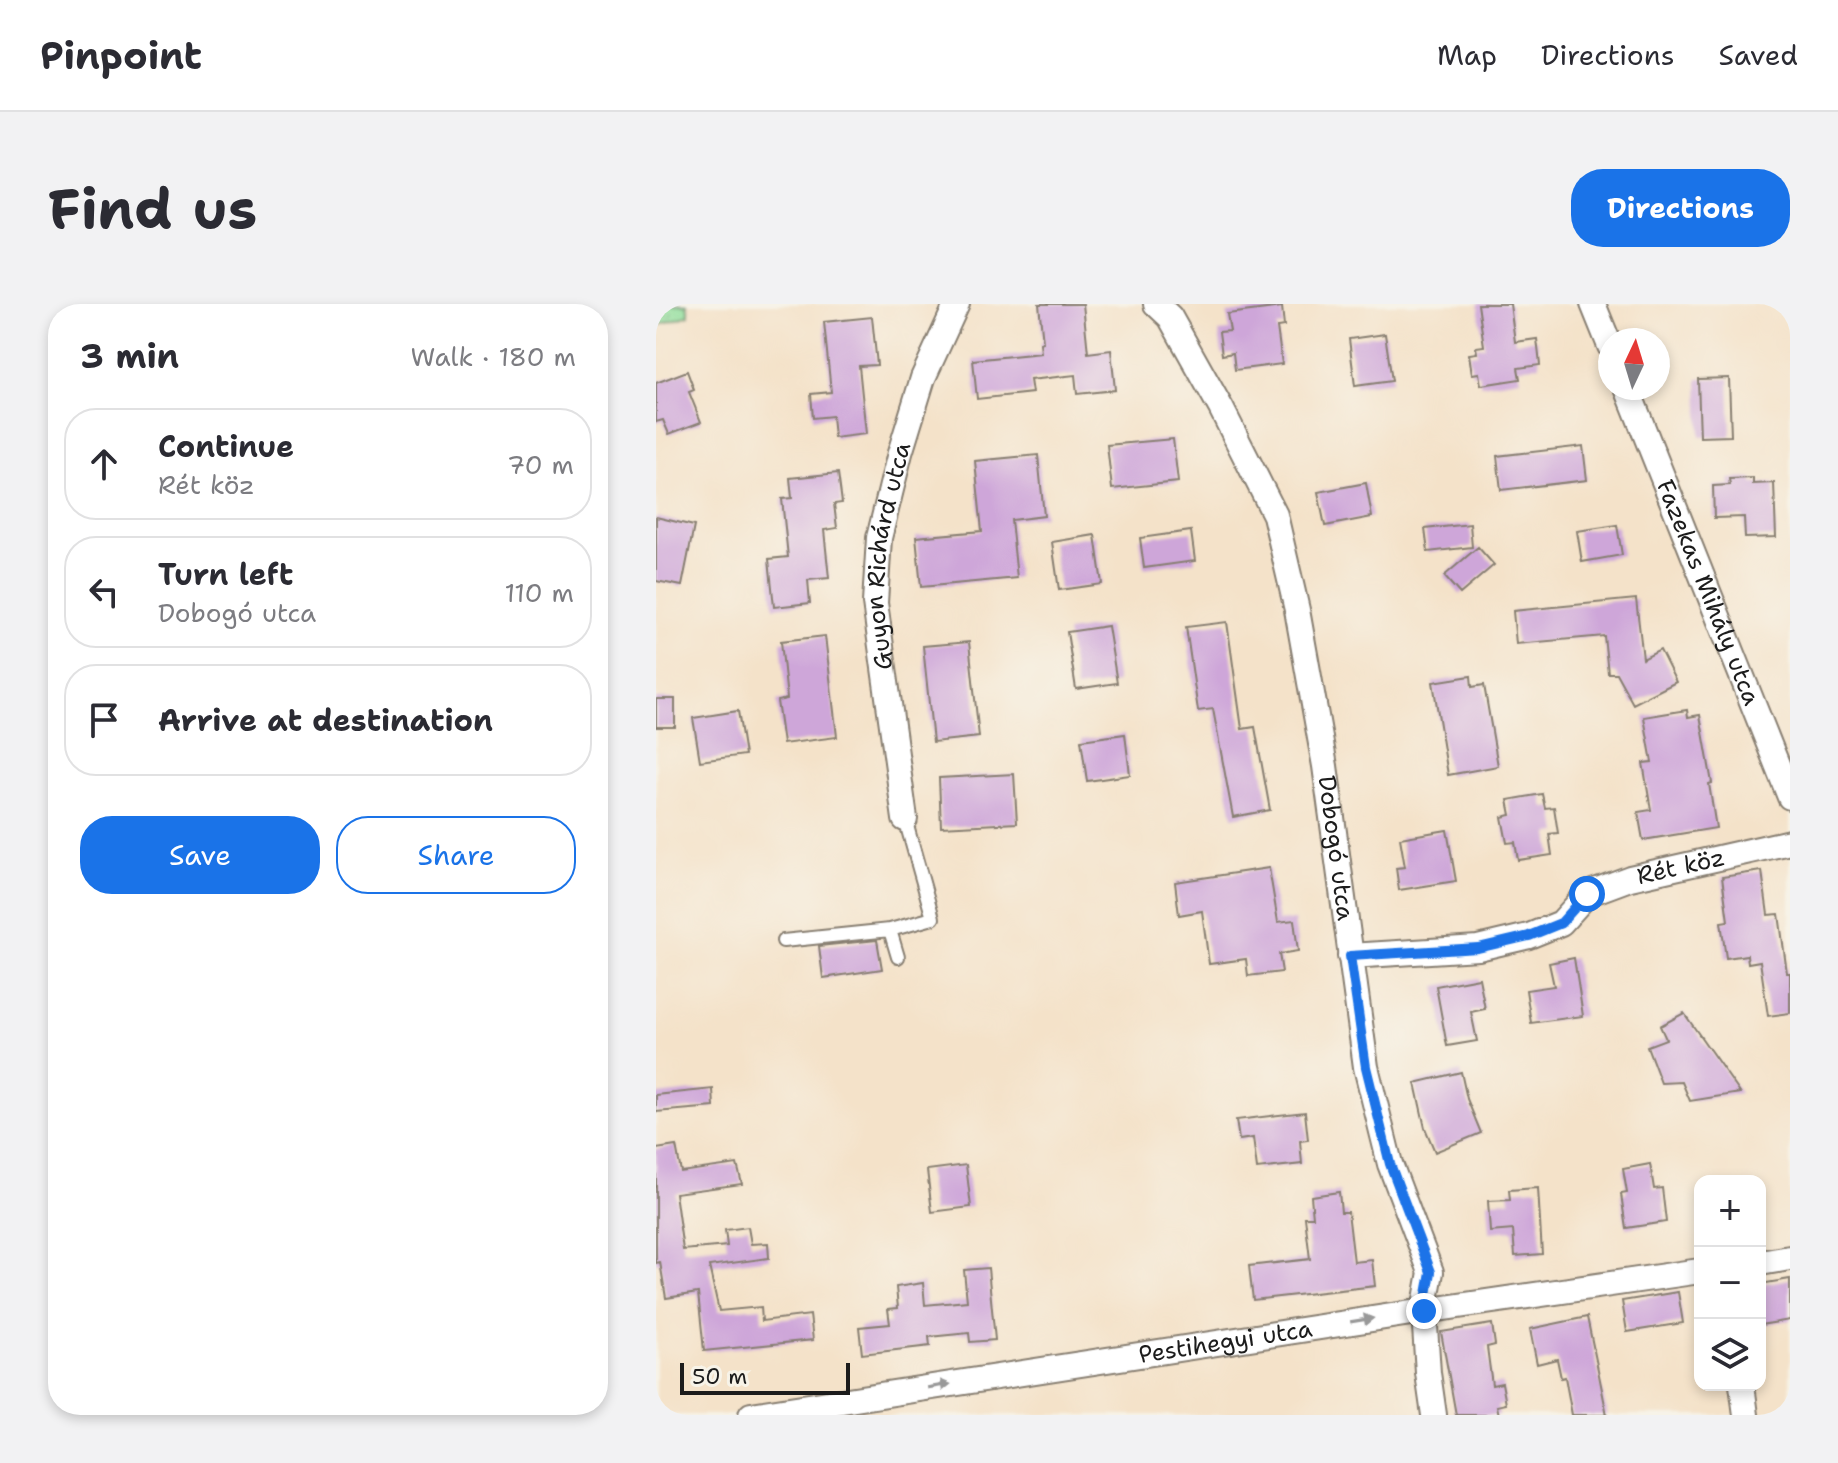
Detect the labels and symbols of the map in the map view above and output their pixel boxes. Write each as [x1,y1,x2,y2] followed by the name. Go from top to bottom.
[1598,328,1670,400] north arrow
[858,438,918,672] street label: Guyon Richárd utca
[1649,475,1768,710] street label: Fazekas Mihály utca
[1310,773,1362,923] street label: Dobogó utca
[1634,841,1728,892] street label: Rét köz
[1569,876,1605,912] route start
[1406,1293,1442,1329] route end
[1136,1312,1314,1371] street label: Pestihegyi utca
[1349,1313,1374,1326] one-way arrow
[680,1359,850,1395] scale bar
[926,1379,951,1392] one-way arrow

